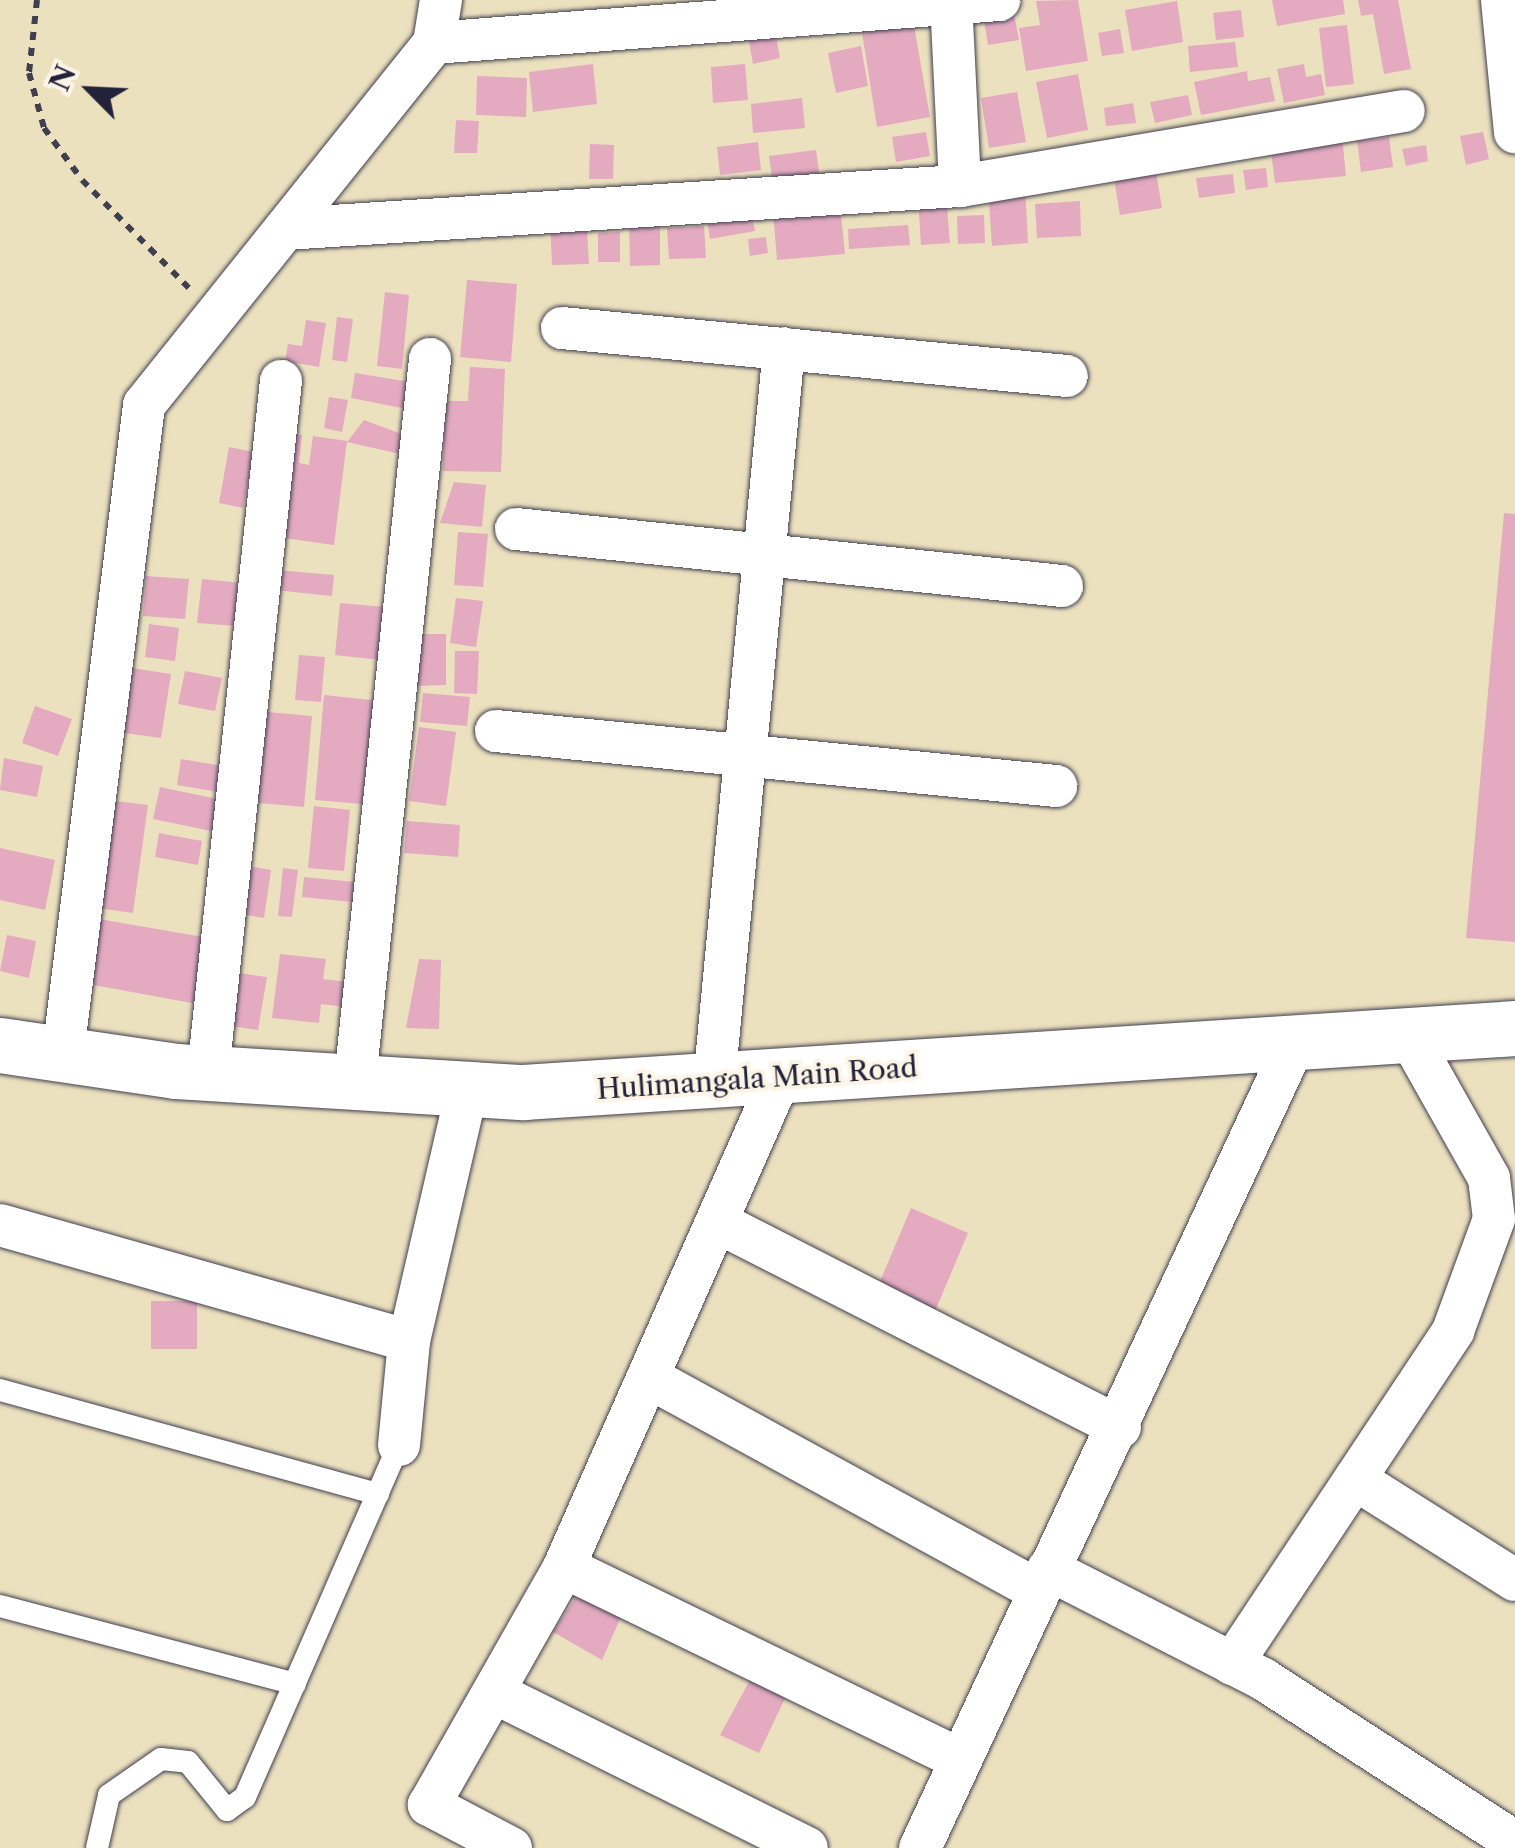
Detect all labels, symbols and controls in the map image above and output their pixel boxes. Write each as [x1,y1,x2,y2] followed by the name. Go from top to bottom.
[40,40,140,140] north arrow
[42,60,83,96] text: N
[595,1050,919,1106] street label: Hulimangala Main Road

